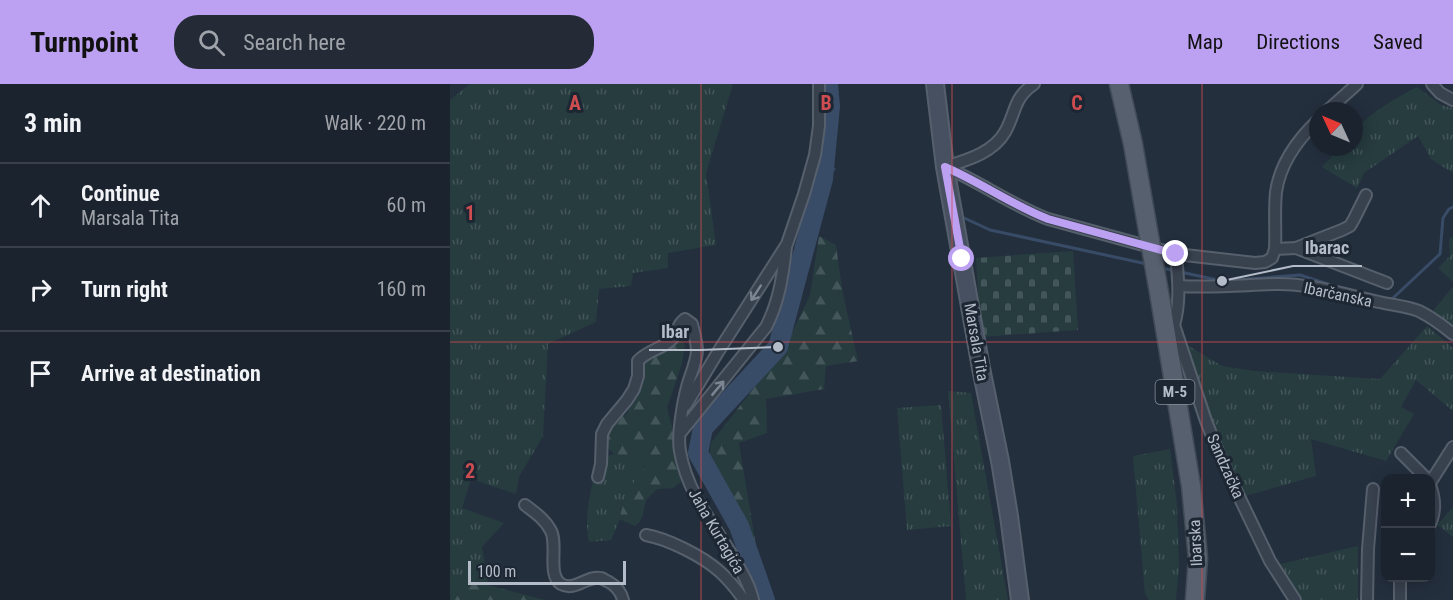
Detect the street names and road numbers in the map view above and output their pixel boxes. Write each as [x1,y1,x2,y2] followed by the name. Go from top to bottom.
[1302,278,1374,311] street label: Ibarčanska
[960,302,993,382] street label: Marsala Tita
[1156,380,1194,404] road number: M-5
[1203,431,1248,501] street label: Sandzačka
[685,485,749,577] street label: Jaha Kurtagića
[1185,519,1206,567] street label: Ibarska

